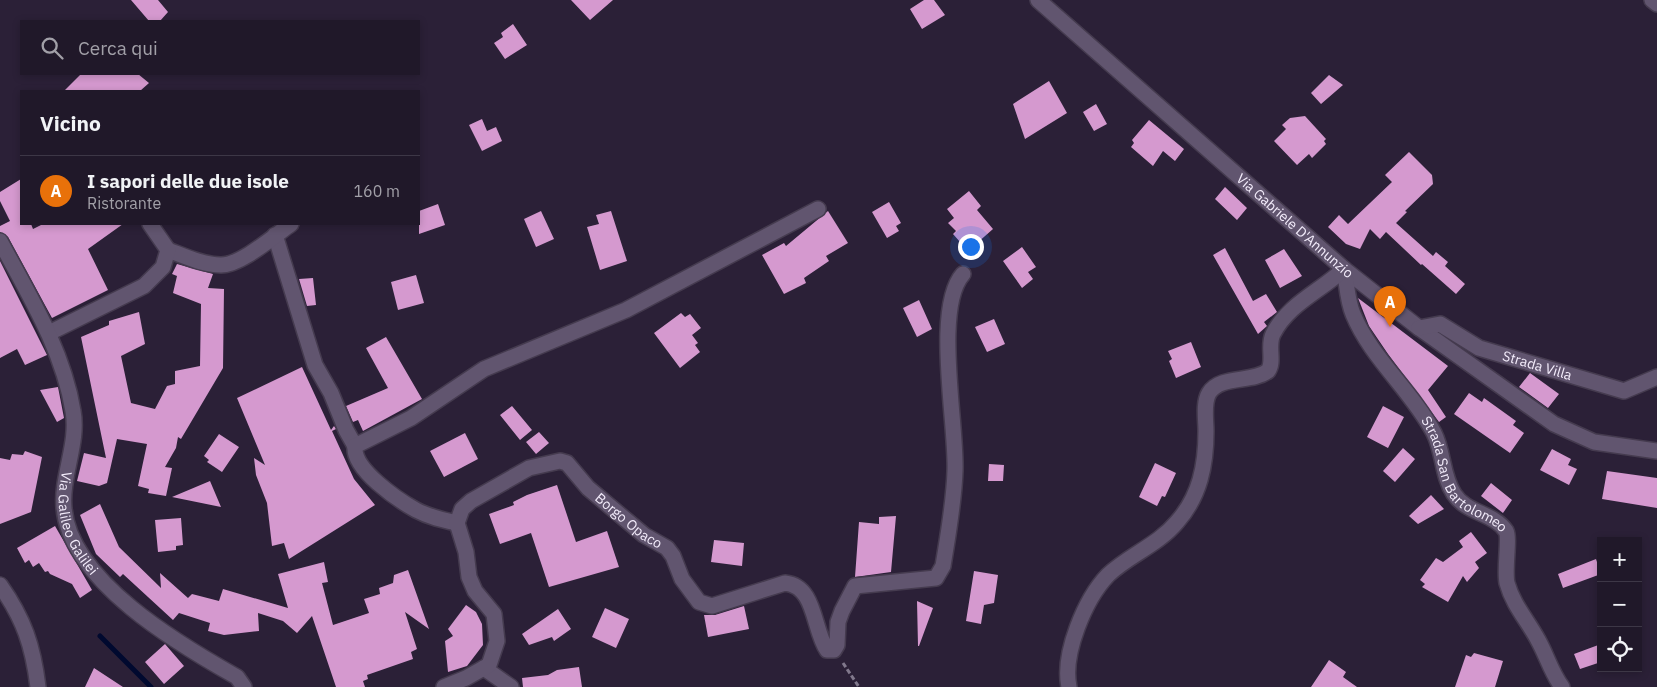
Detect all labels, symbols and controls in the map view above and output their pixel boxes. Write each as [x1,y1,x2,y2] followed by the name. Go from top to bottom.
[20,20,420,75] search box
[38,34,66,62] icon: search
[78,36,158,60] text: Cerca qui
[40,109,101,137] text: Vicino
[87,169,289,193] text: I sapori delle due isole
[1233,170,1357,282] street label: Via Gabriele D'Annunzio
[51,181,61,201] text: A
[353,181,400,201] text: 160 m
[87,193,161,213] text: Ristorante
[958,234,984,260] your location
[1374,286,1406,327] pin: A
[1500,346,1575,384] street label: Strada Villa
[1417,413,1512,536] street label: Strada San Bartolomeo
[55,470,102,579] street label: Via Galileo Galilei
[591,489,666,553] street label: Borgo Opaco
[1597,537,1642,672] map controls
[1597,537,1642,582] button: +
[1597,582,1642,627] button: −
[1597,627,1642,672] button: locate

